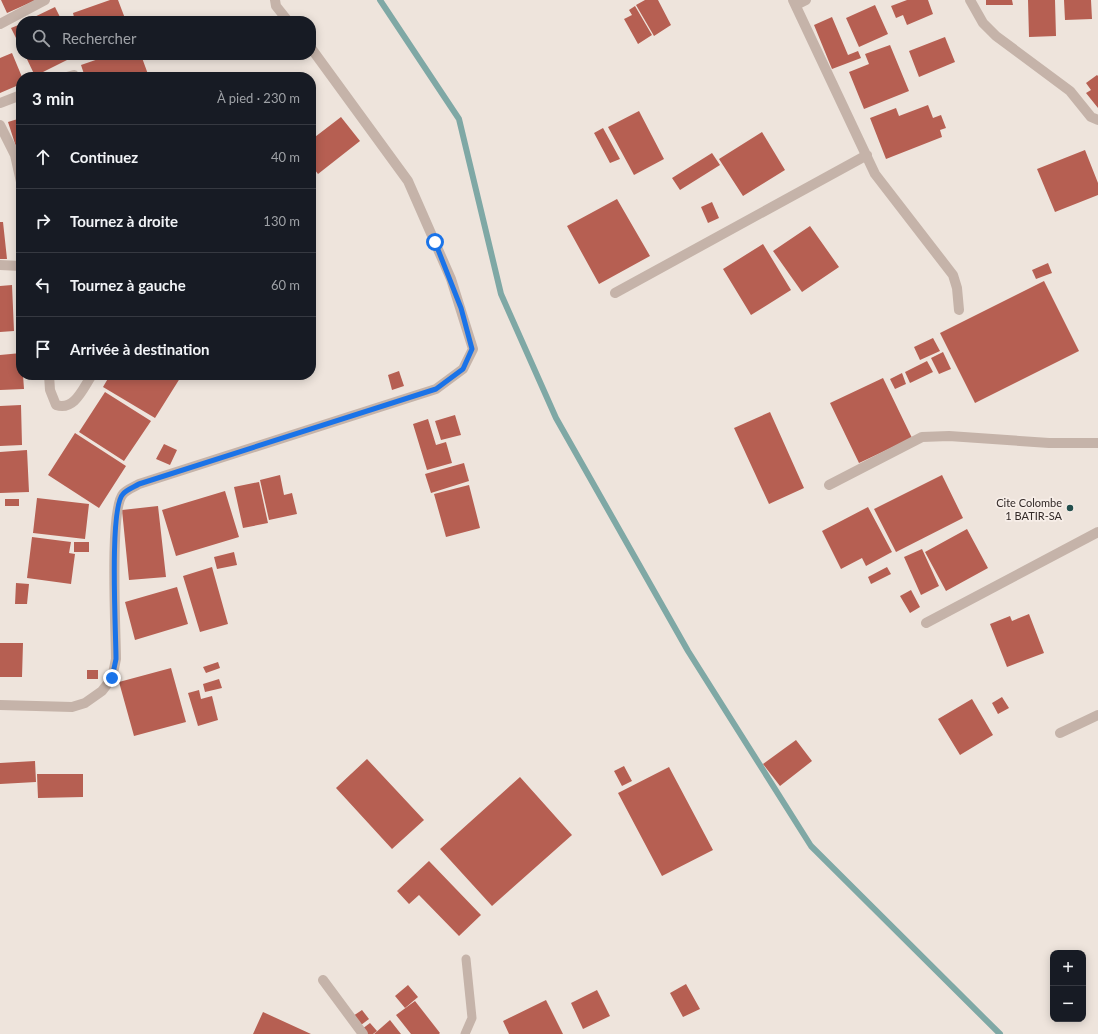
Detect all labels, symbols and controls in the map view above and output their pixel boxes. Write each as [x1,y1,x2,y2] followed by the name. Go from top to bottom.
[16,16,316,60] search box
[30,27,52,49] icon: search
[62,29,136,47] text: Rechercher
[32,88,74,109] text: 3 min
[217,90,300,106] text: À pied · 230 m
[32,146,54,168] icon: ahead
[70,148,138,166] text: Continuez
[271,149,300,165] text: 40 m
[32,210,54,232] icon: right
[70,212,178,230] text: Tournez à droite
[263,213,300,229] text: 130 m
[426,233,444,251] route start
[32,274,54,296] icon: left
[70,276,186,294] text: Tournez à gauche
[271,277,300,293] text: 60 m
[32,338,54,360] icon: arrive
[70,340,209,358] text: Arrivée à destination
[996,496,1063,522] place label: Cite Colombe 1 BATIR-SA
[1065,503,1075,513] marker: Cite Colombe 1 BATIR-SA
[103,669,121,687] route end
[1050,950,1086,1022] map controls
[1050,950,1086,986] button: +
[1050,986,1086,1022] button: −

